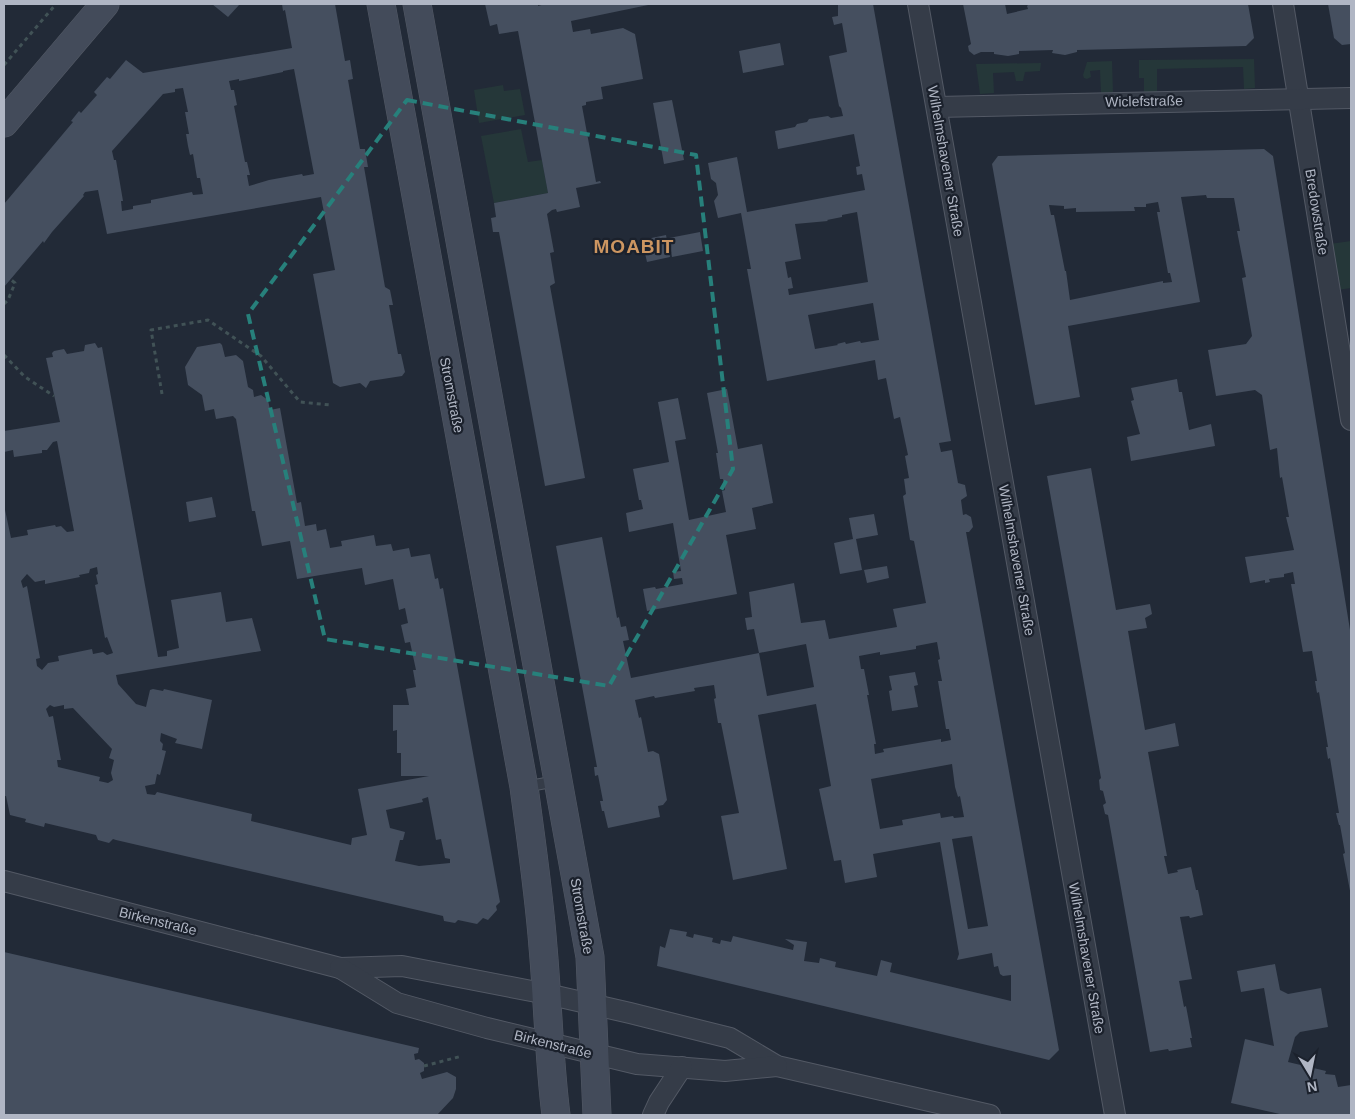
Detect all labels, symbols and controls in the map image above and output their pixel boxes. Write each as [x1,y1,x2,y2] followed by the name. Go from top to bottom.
[925,84,967,238] street label: Wilhelmshavener Straße
[1105,92,1183,110] street label: Wiclefstraße
[1302,168,1332,256] street label: Bredowstraße
[594,236,674,257] district label: MOABIT
[437,356,467,435] street label: Stromstraße
[996,483,1038,637] street label: Wilhelmshavener Straße
[567,877,597,956] street label: Stromstraße
[1066,881,1108,1035] street label: Wilhelmshavener Straße
[118,904,199,938] street label: Birkenstraße
[513,1027,594,1061] street label: Birkenstraße
[1285,1049,1335,1099] north arrow
[1306,1078,1319,1096] text: N

